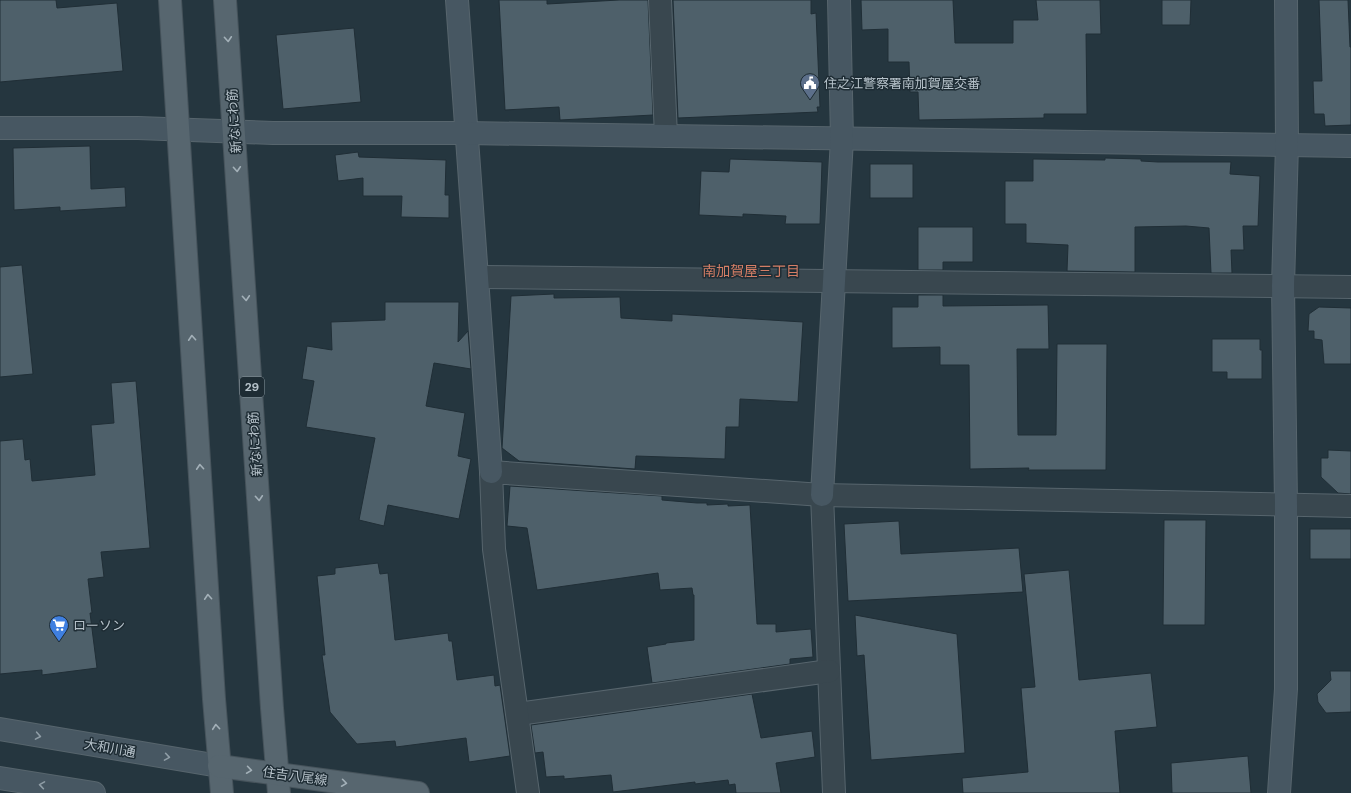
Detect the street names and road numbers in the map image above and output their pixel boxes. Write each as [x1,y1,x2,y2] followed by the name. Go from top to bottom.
[223,88,245,154] street label: 新なにわ筋
[240,377,264,397] road number: 29
[244,411,266,477] street label: 新なにわ筋
[83,735,137,761] street label: 大和川通
[262,763,328,789] street label: 住吉八尾線

